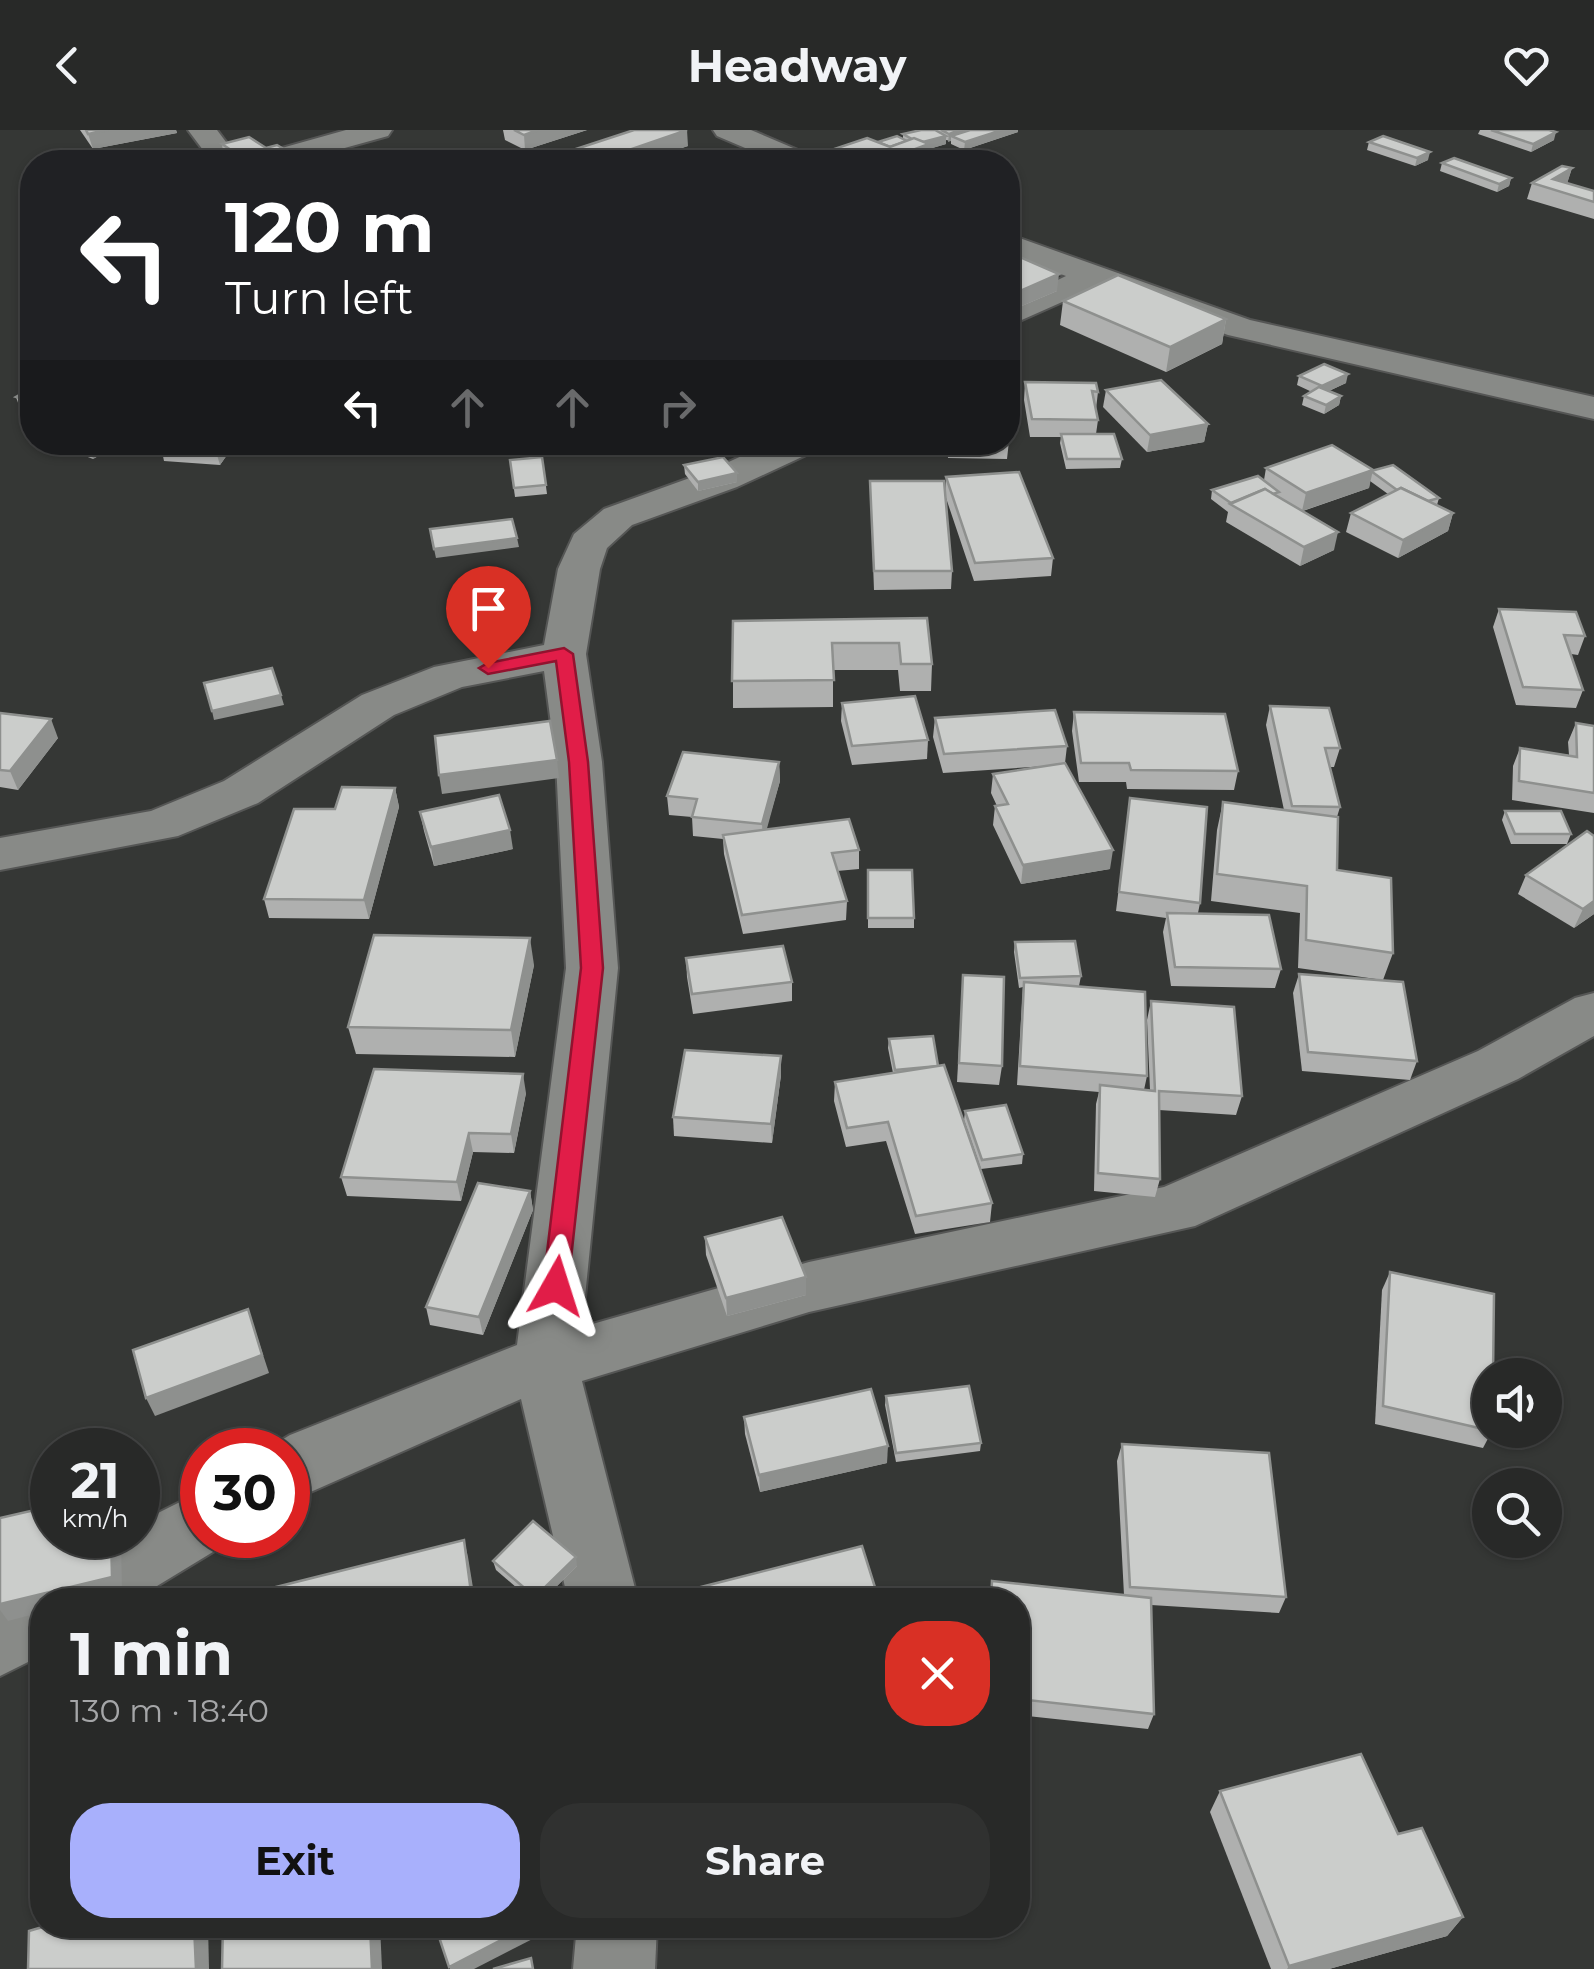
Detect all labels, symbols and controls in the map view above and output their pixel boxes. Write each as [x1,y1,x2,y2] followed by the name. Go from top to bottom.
[40,38,95,93] icon: back
[688,38,906,93] text: Headway
[1499,38,1554,93] icon: heart
[225,184,435,270] text: 120 m
[60,190,190,320] icon: left
[225,270,413,325] text: Turn left
[335,380,390,435] icon: left
[440,380,495,435] icon: ahead
[545,380,600,435] icon: ahead
[650,380,705,435] icon: right
[446,566,531,669] pin
[461,581,516,636] icon: arrive
[504,1234,608,1338] position arrow
[1472,1358,1562,1558] map controls
[1472,1358,1562,1448] button: sound
[180,1428,310,1558] speed limit sign: 30
[70,1450,120,1511] text: 21
[1472,1468,1562,1558] button: search
[62,1503,128,1533] text: km/h
[70,1617,233,1690] text: 1 min
[885,1621,990,1726] button: close
[70,1691,269,1730] text: 130 m · 18:40
[70,1803,520,1918] button: Exit
[540,1803,990,1918] button: Share

